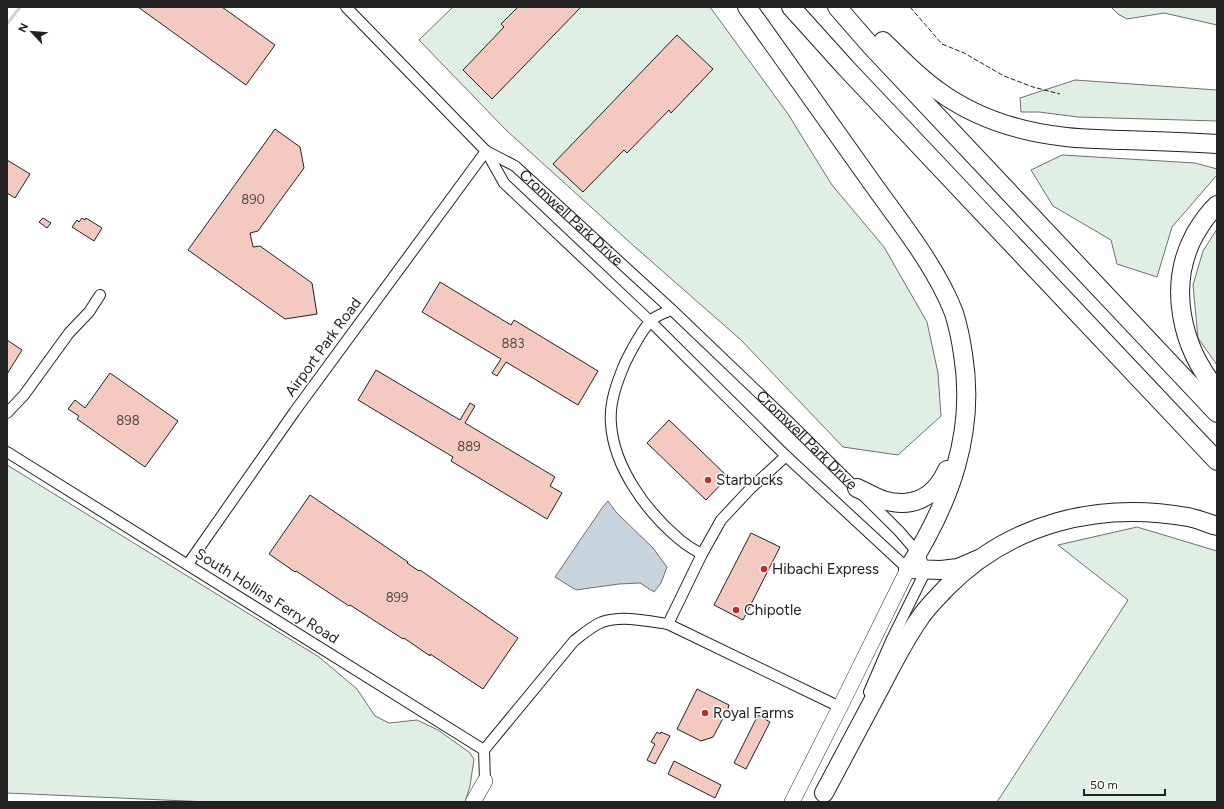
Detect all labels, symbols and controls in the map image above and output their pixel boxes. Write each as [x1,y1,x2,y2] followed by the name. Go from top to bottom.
[12,12,52,52] north arrow
[16,21,31,35] text: N
[516,166,627,270] street label: Cromwell Park Drive
[241,192,265,207] house number: 890
[281,294,365,400] street label: Airport Park Road
[501,336,525,351] house number: 883
[753,387,861,494] street label: Cromwell Park Drive
[116,413,140,428] house number: 898
[457,439,481,454] house number: 889
[716,471,783,489] place label: Starbucks
[703,475,713,485] marker: Starbucks
[192,544,342,648] street label: South Hollins Ferry Road
[772,560,879,578] place label: Hibachi Express
[759,564,769,574] marker: Hibachi Express
[386,590,408,605] house number: 899
[744,601,801,619] place label: Chipotle
[731,605,741,615] marker: Chipotle
[713,704,794,722] place label: Royal Farms
[700,708,710,718] marker: Royal Farms
[1084,771,1165,797] scale bar
[1090,778,1118,792] text: 50 m

